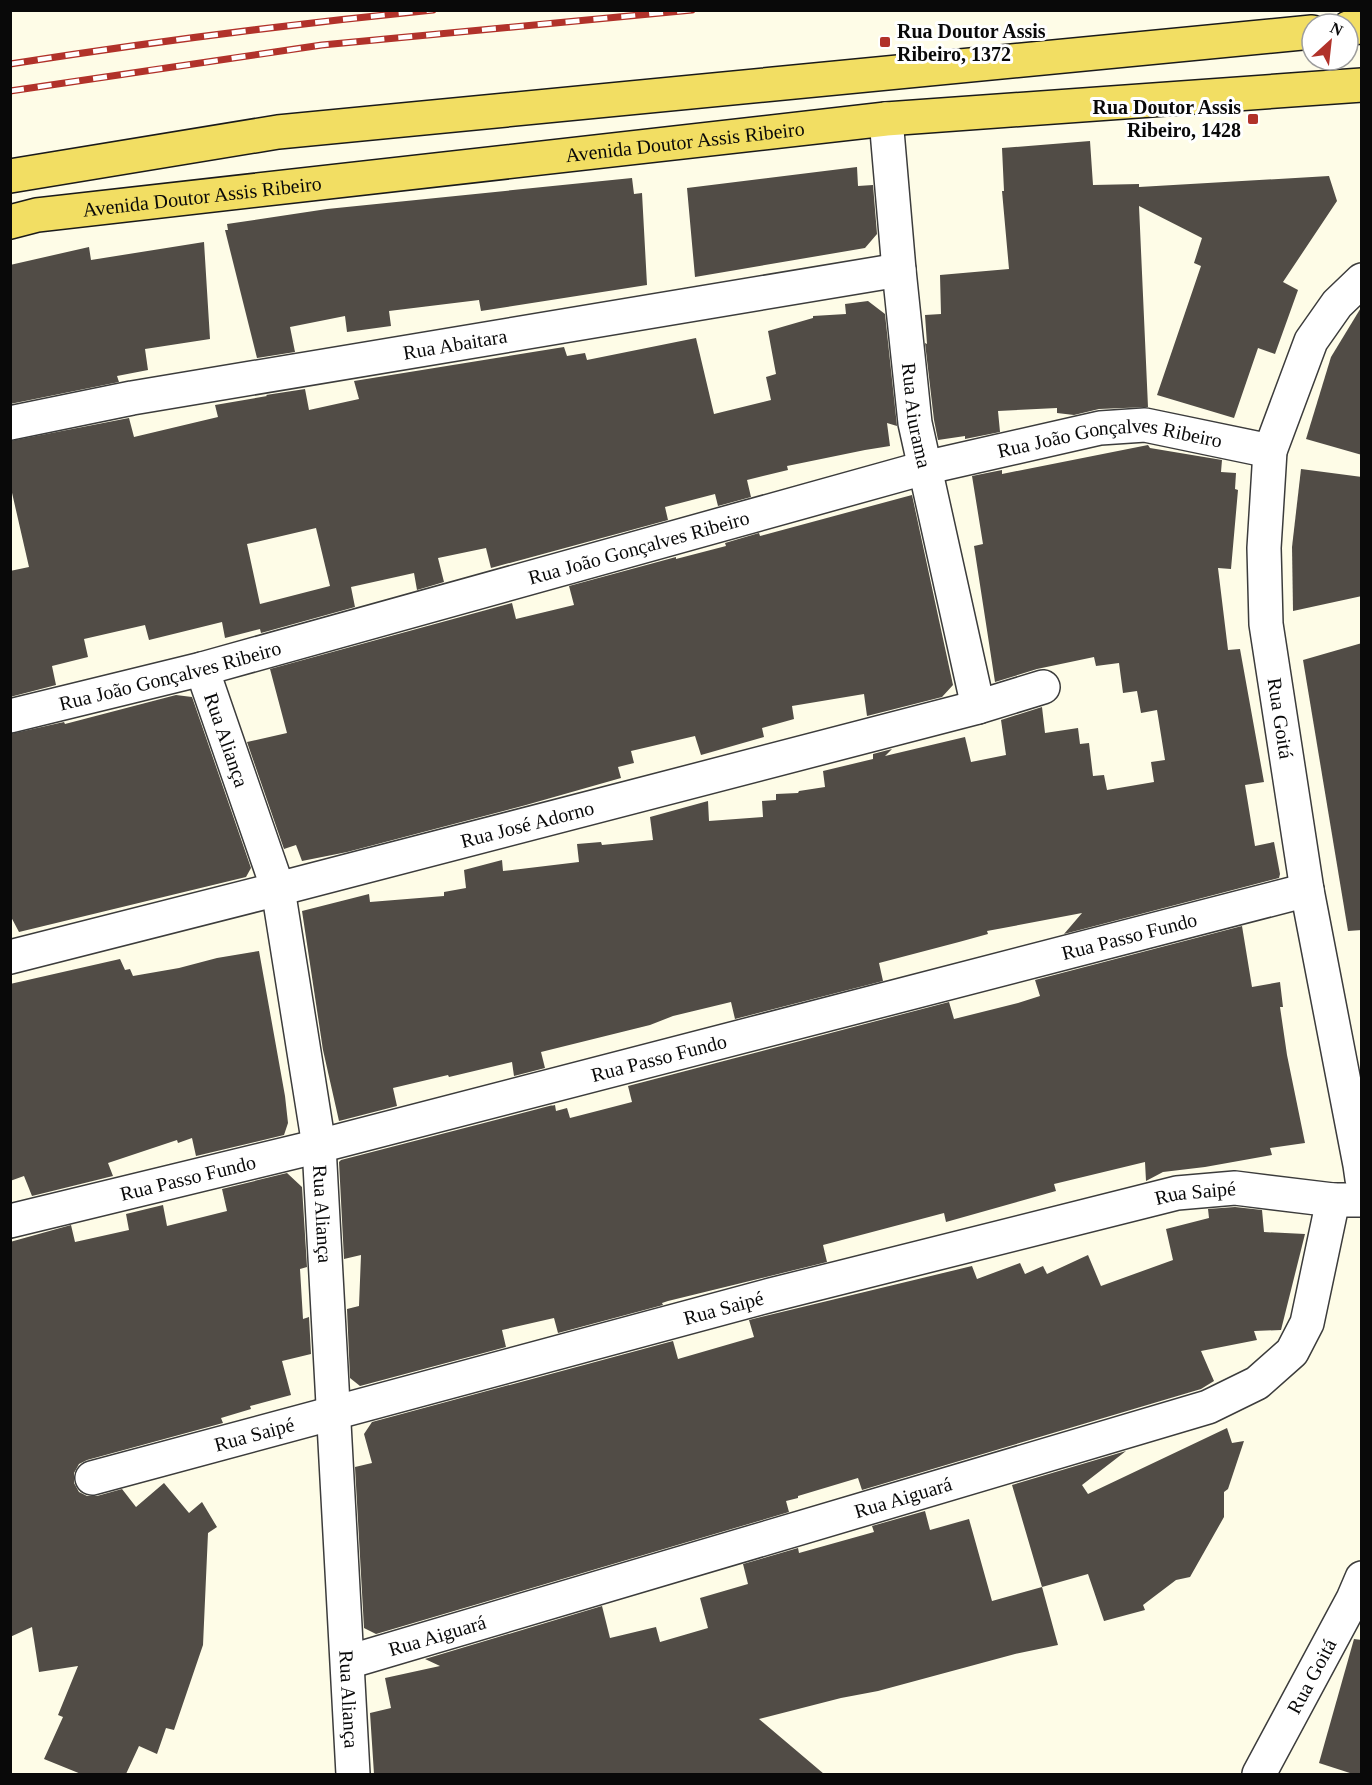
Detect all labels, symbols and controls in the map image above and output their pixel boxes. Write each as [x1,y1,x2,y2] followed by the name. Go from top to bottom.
[1300,12,1360,72] north arrow
[1328,19,1346,39] text: N
[897,20,1046,65] place label: Rua Doutor Assis Ribeiro, 1372
[878,35,892,49] marker: Rua Doutor Assis Ribeiro, 1372
[1092,96,1241,141] place label: Rua Doutor Assis Ribeiro, 1428
[1246,112,1260,126] marker: Rua Doutor Assis Ribeiro, 1428
[564,117,806,166] street label: Avenida Doutor Assis Ribeiro
[81,172,323,221] street label: Avenida Doutor Assis Ribeiro
[401,325,509,364] street label: Rua Abaitara
[898,362,936,470] street label: Rua Aiurama
[995,414,1224,462] street label: Rua João Gonçalves Ribeiro
[526,506,752,589] street label: Rua João Gonçalves Ribeiro
[57,637,284,715] street label: Rua João Gonçalves Ribeiro
[1263,676,1298,761] street label: Rua Goitá
[200,690,253,790] street label: Rua Aliança
[458,796,596,852] street label: Rua José Adorno
[1059,908,1199,964] street label: Rua Passo Fundo
[589,1030,729,1086] street label: Rua Passo Fundo
[118,1151,258,1205] street label: Rua Passo Fundo
[309,1164,336,1264] street label: Rua Aliança
[1152,1177,1237,1209] street label: Rua Saipé
[681,1287,766,1329] street label: Rua Saipé
[212,1413,297,1456] street label: Rua Saipé
[852,1473,955,1522] street label: Rua Aiguará
[386,1611,489,1660] street label: Rua Aiguará
[1283,1635,1341,1717] street label: Rua Goitá
[335,1649,363,1749] street label: Rua Aliança

